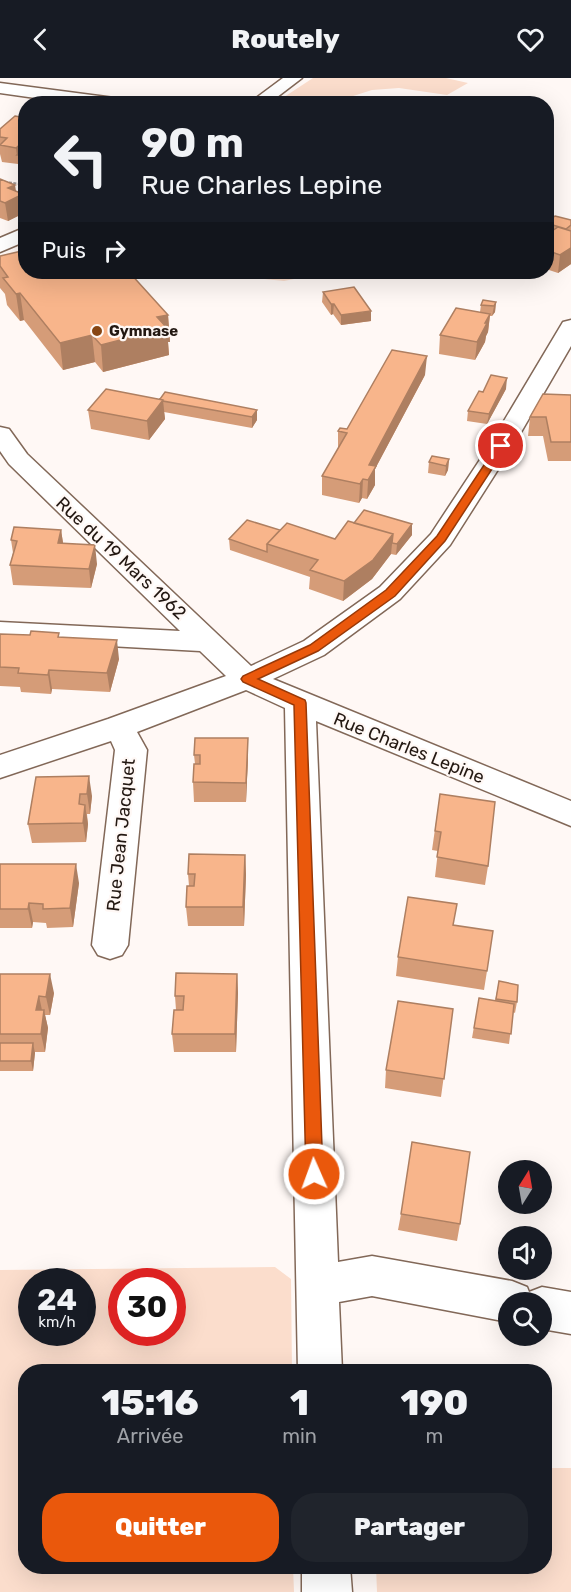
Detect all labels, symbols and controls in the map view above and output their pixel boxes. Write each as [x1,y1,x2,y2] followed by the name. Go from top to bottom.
[24,23,57,56] icon: back
[231,23,340,55] text: Routely
[514,23,547,56] icon: heart
[141,118,244,168] text: 90 m
[42,120,120,198] icon: left
[141,169,382,201] text: Rue Charles Lepine
[98,234,131,267] icon: right
[42,237,86,264] text: Puis
[109,322,178,340] place label: Gymnase
[90,324,104,338] marker: Gymnase
[475,420,526,471] pin
[484,429,517,462] icon: arrive
[51,492,191,624] street label: Rue du 19 Mars 1962
[330,708,488,788] street label: Rue Charles Lepine
[102,757,140,913] street label: Rue Jean Jacquet
[282,1142,346,1206] position arrow
[498,1160,552,1214] north arrow
[498,1160,552,1346] map controls
[498,1226,552,1280] button: sound
[108,1268,186,1346] speed limit sign: 30
[37,1282,77,1318] text: 24
[498,1292,552,1346] button: search
[38,1313,76,1331] text: km/h
[102,1381,199,1424] text: 15:16
[290,1381,309,1424] text: 1
[401,1381,468,1424] text: 190
[117,1424,183,1448] text: Arrivée
[282,1424,317,1448] text: min
[426,1424,443,1448] text: m
[42,1493,279,1562] button: Quitter
[291,1493,528,1562] button: Partager

